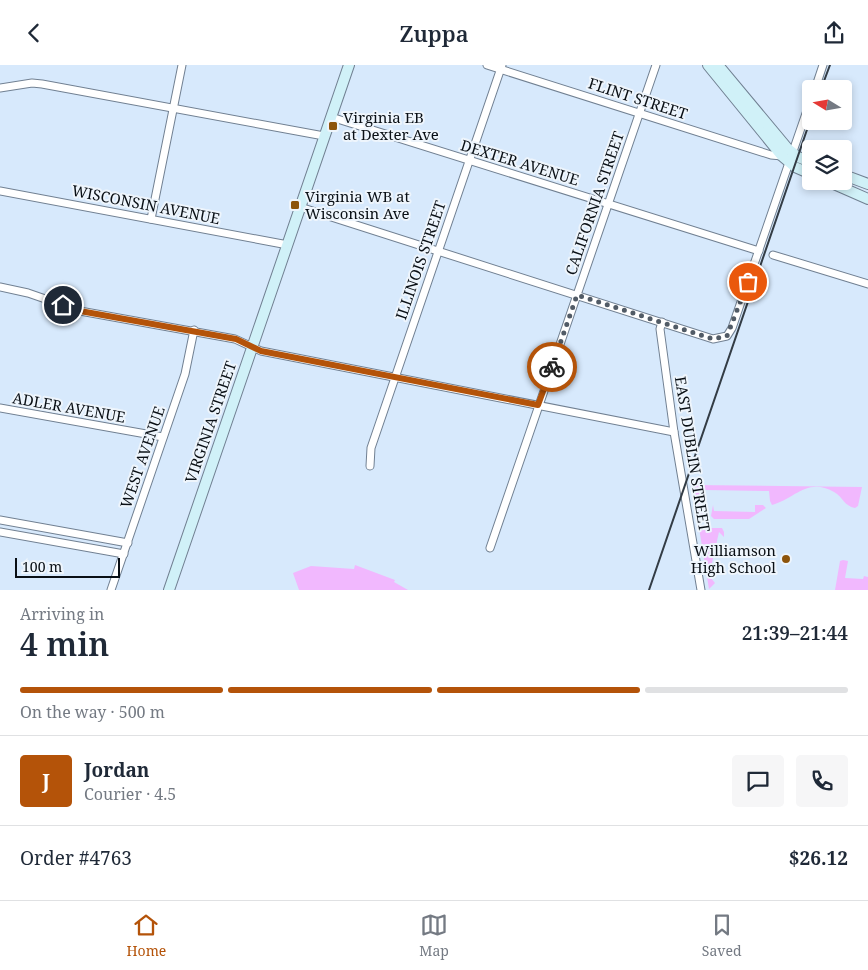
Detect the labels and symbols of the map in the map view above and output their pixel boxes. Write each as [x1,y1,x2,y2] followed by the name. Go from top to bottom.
[586,73,690,123] street label: FLINT STREET
[802,80,852,130] north arrow
[343,107,439,144] place label: Virginia EB at Dexter Ave
[327,120,339,132] marker: Virginia EB at Dexter Ave
[560,129,628,277] street label: CALIFORNIA STREET
[458,134,582,190] street label: DEXTER AVENUE
[70,180,222,228] street label: WISCONSIN AVENUE
[305,186,410,223] place label: Virginia WB at Wisconsin Ave
[390,198,450,322] street label: ILLINOIS STREET
[289,199,301,211] marker: Virginia WB at Wisconsin Ave
[727,261,769,303] pin
[42,284,84,326] pin
[527,342,577,392] courier
[180,358,240,486] street label: VIRGINIA STREET
[671,375,715,533] street label: EAST DUBLIN STREET
[11,387,127,427] street label: ADLER AVENUE
[115,403,169,511] street label: WEST AVENUE
[691,540,776,577] place label: Williamson High School
[780,553,792,565] marker: Williamson High School
[15,555,120,578] scale bar

